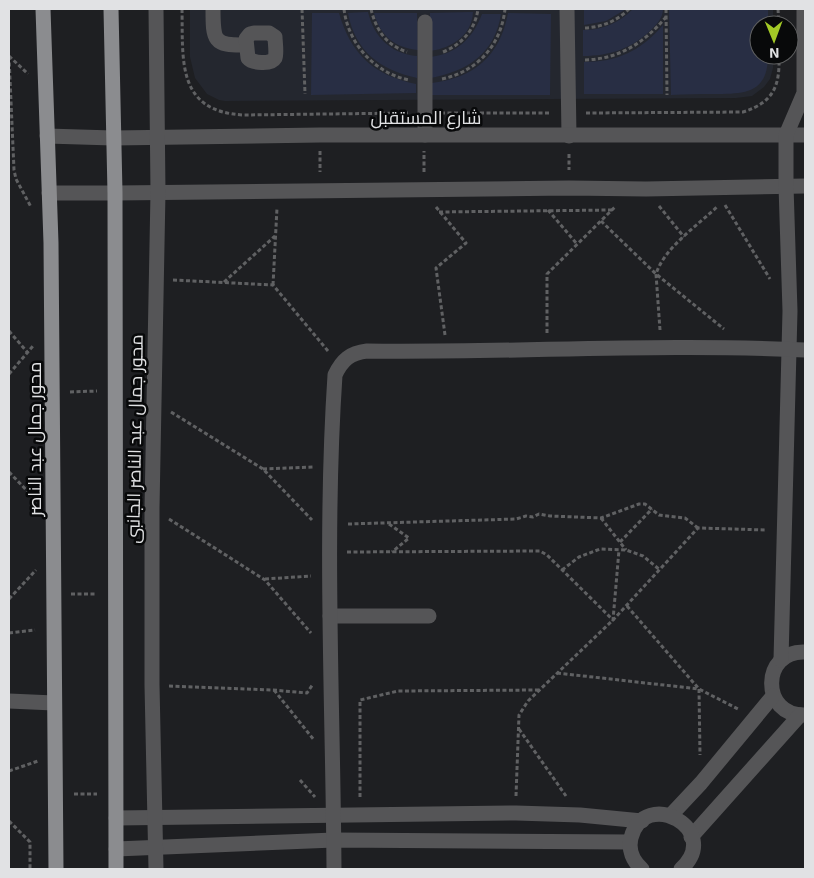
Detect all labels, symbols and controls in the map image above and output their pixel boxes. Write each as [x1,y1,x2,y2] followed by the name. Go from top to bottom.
[749,15,799,65] north arrow
[769,45,779,62] text: N
[371,106,481,130] street label: شارع المستقبل
[121,334,148,544] street label: محور جمال عبد الناصر الجانبى
[23,362,46,517] street label: محور جمال عبد الناصر

